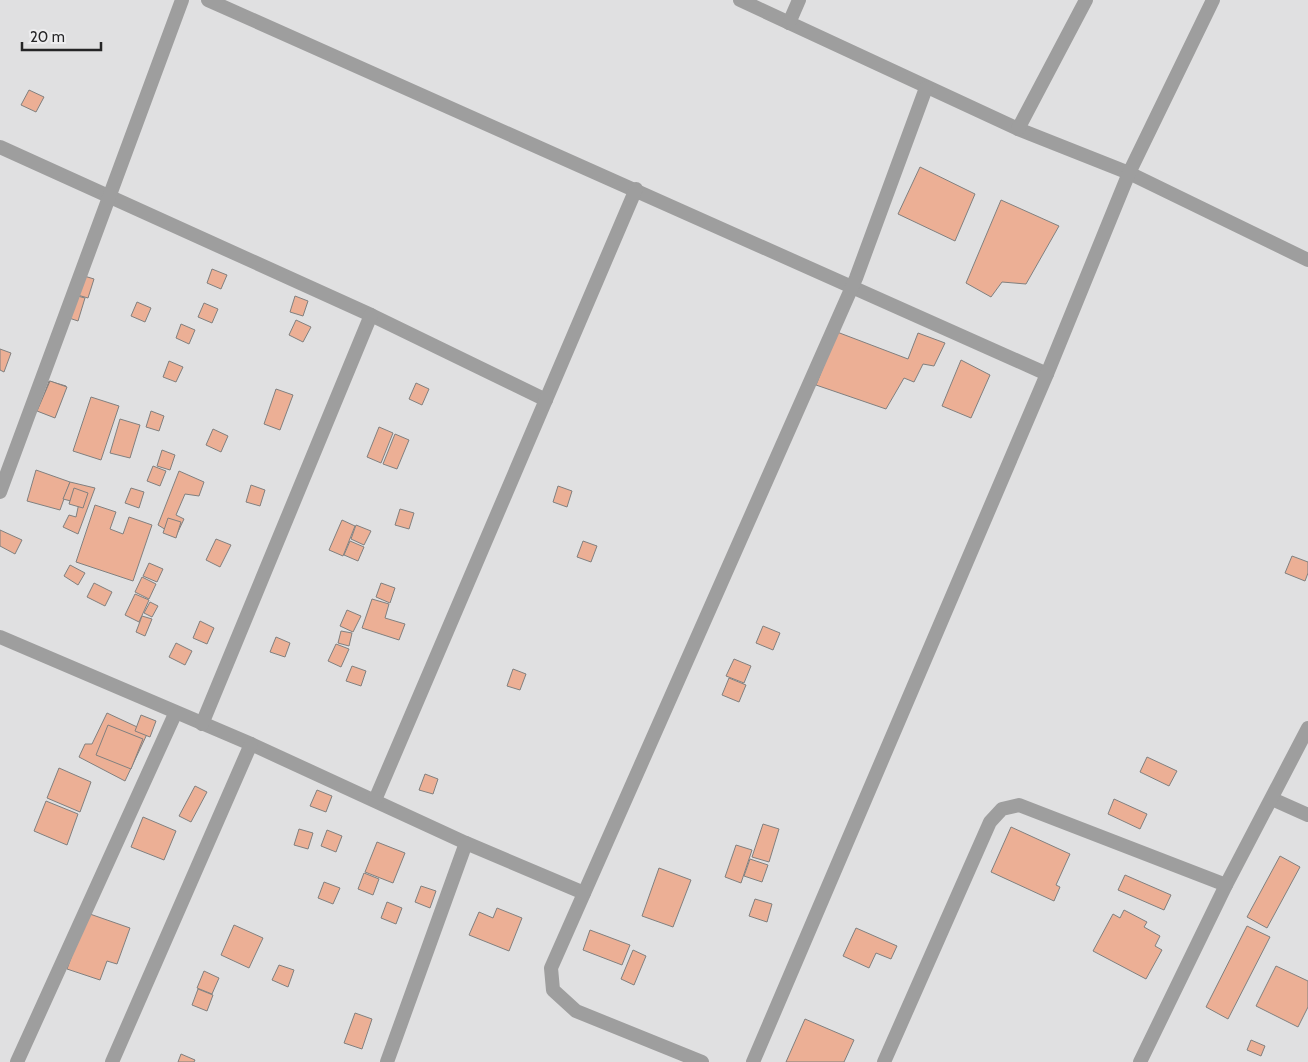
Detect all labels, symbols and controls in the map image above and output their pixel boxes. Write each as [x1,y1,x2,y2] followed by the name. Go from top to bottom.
[22,20,101,52] scale bar
[30,28,65,46] text: 20 m

